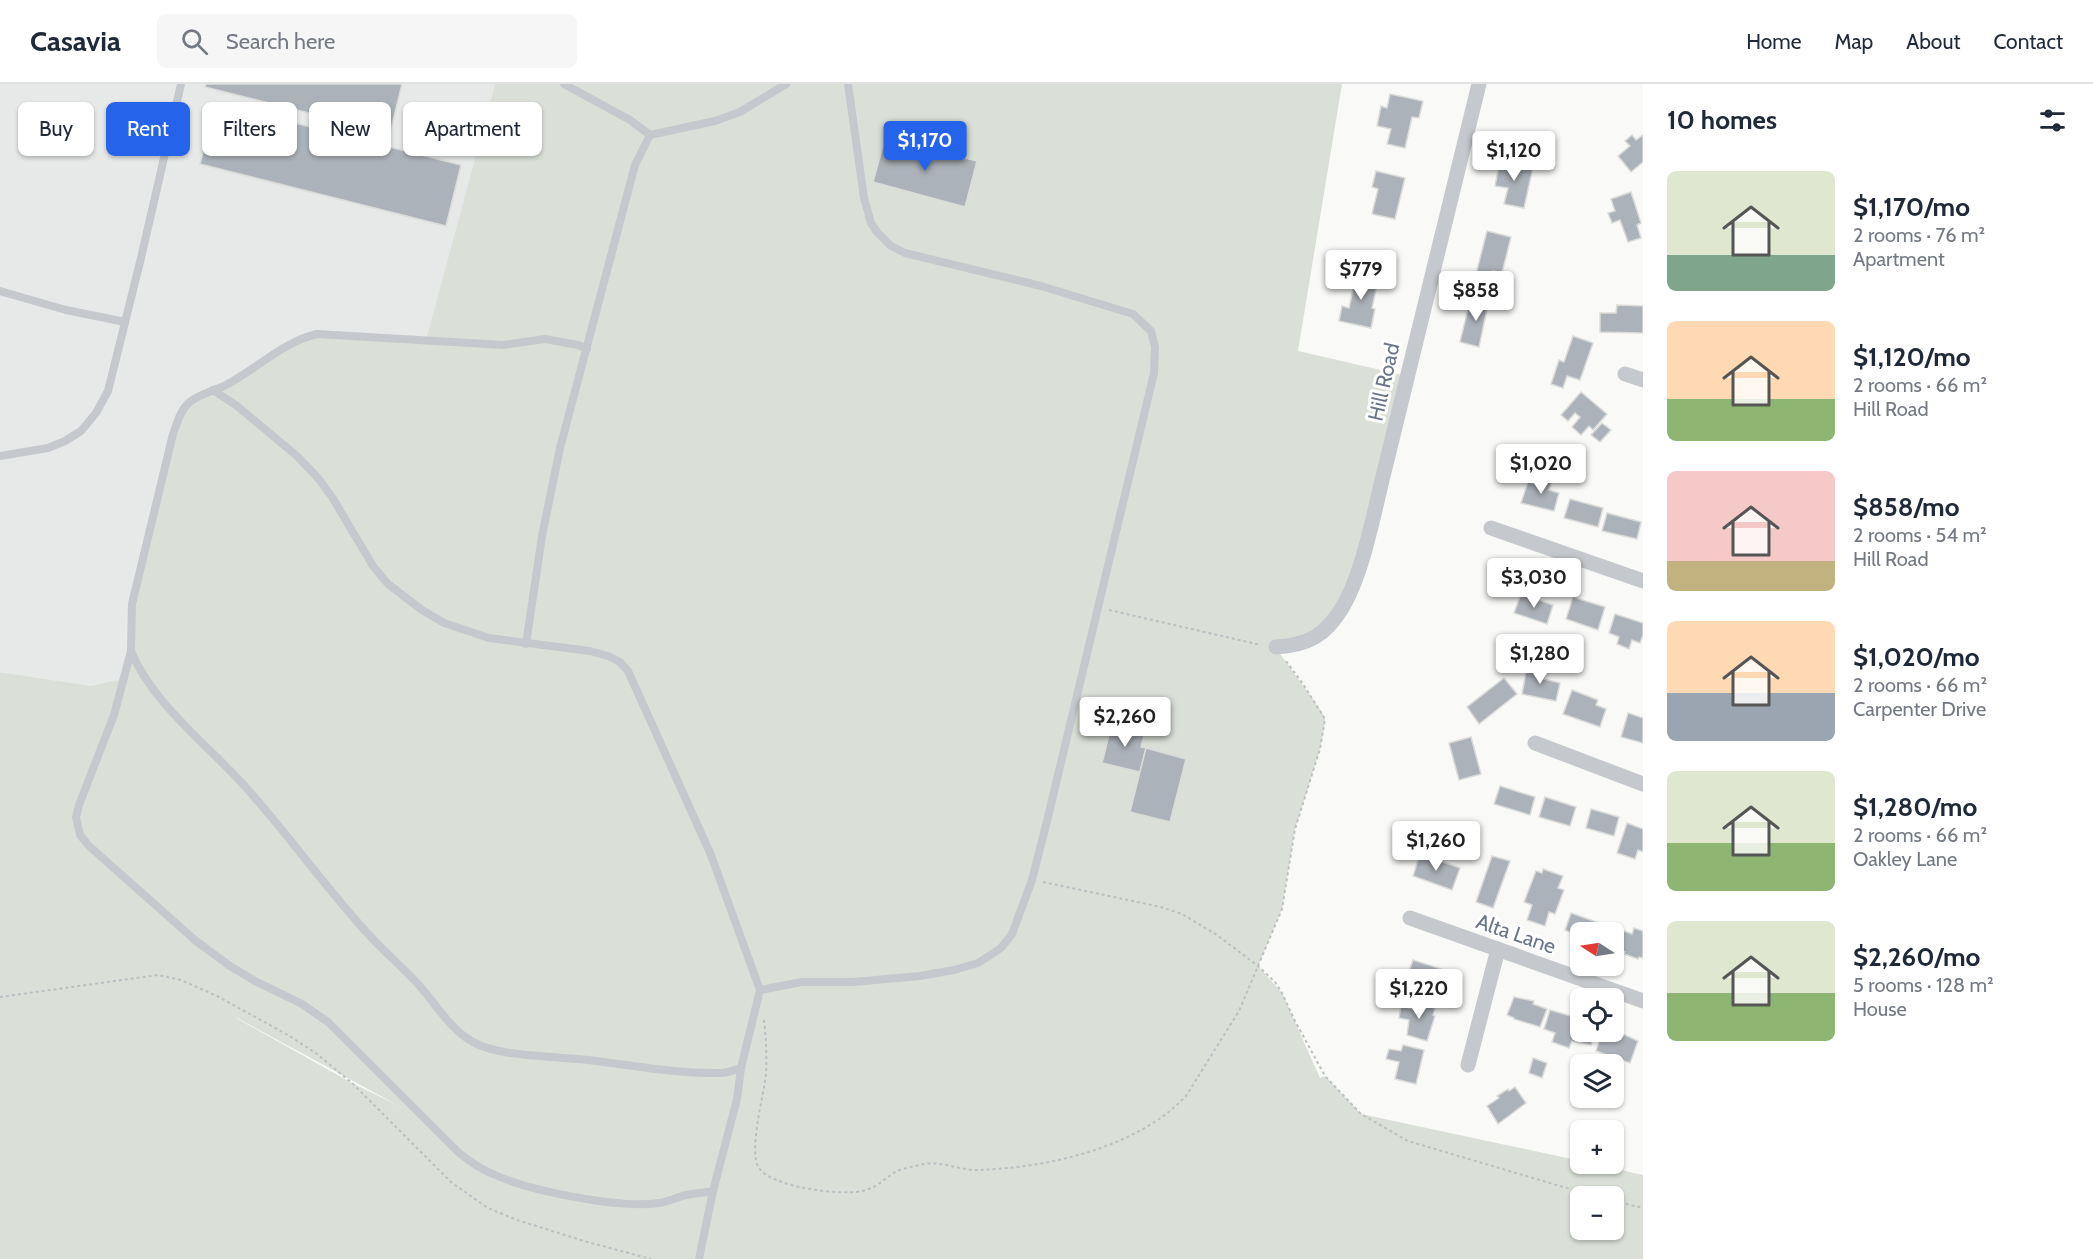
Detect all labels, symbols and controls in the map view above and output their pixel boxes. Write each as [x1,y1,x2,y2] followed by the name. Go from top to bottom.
[157,14,577,68] search box
[30,24,121,58] text: Casavia
[178,25,211,58] icon: search
[226,28,335,55] text: Search here
[1746,29,1802,54] text: Home
[1835,29,1873,54] text: Map
[1906,29,1960,54] text: About
[1993,29,2063,54] text: Contact
[18,102,94,156] chip: Buy
[106,102,190,156] chip: Rent
[202,102,297,156] chip: Filters
[309,102,391,156] chip: New
[403,102,542,156] chip: Apartment
[1667,104,1777,136] text: 10 homes
[2036,104,2069,137] icon: filters
[876,121,974,172] pin: $1,170
[898,128,952,152] text: $1,170
[1465,131,1563,182] pin: $1,120
[1486,138,1542,162] text: $1,120
[1853,191,1970,223] text: $1,170/mo
[1715,195,1787,267] icon: home
[1853,223,1985,247] text: 2 rooms · 76 m²
[1853,247,1945,271] text: Apartment
[1325,250,1397,301] pin: $779
[1339,257,1383,281] text: $779
[1440,271,1512,322] pin: $858
[1453,278,1499,302] text: $858
[1362,340,1405,423] street label: Hill Road
[1853,341,1971,373] text: $1,120/mo
[1715,345,1787,417] icon: home
[1853,373,1987,397] text: 2 rooms · 66 m²
[1853,397,1929,421] text: Hill Road
[1492,444,1590,495] pin: $1,020
[1510,451,1572,475] text: $1,020
[1853,491,1960,523] text: $858/mo
[1715,495,1787,567] icon: home
[1853,523,1987,547] text: 2 rooms · 54 m²
[1853,547,1929,571] text: Hill Road
[1485,558,1583,609] pin: $3,030
[1501,565,1567,589] text: $3,030
[1491,634,1589,685] pin: $1,280
[1510,641,1570,665] text: $1,280
[1853,641,1980,673] text: $1,020/mo
[1715,645,1787,717] icon: home
[1853,673,1987,697] text: 2 rooms · 66 m²
[1076,697,1174,748] pin: $2,260
[1853,697,1986,721] text: Carpenter Drive
[1094,704,1156,728] text: $2,260
[1853,791,1977,823] text: $1,280/mo
[1715,795,1787,867] icon: home
[1387,821,1485,872] pin: $1,260
[1853,823,1987,847] text: 2 rooms · 66 m²
[1406,828,1466,852] text: $1,260
[1853,847,1957,871] text: Oakley Lane
[1473,908,1560,959] street label: Alta Lane
[1570,922,1624,976] north arrow
[1570,922,1624,1240] map controls
[1853,941,1980,973] text: $2,260/mo
[1715,945,1787,1017] icon: home
[1370,969,1468,1020] pin: $1,220
[1853,973,1994,997] text: 5 rooms · 128 m²
[1390,976,1448,1000] text: $1,220
[1570,988,1624,1042] button: locate
[1853,997,1907,1021] text: House
[1570,1054,1624,1108] button: layers
[1570,1120,1624,1174] button: +
[1570,1186,1624,1240] button: −

